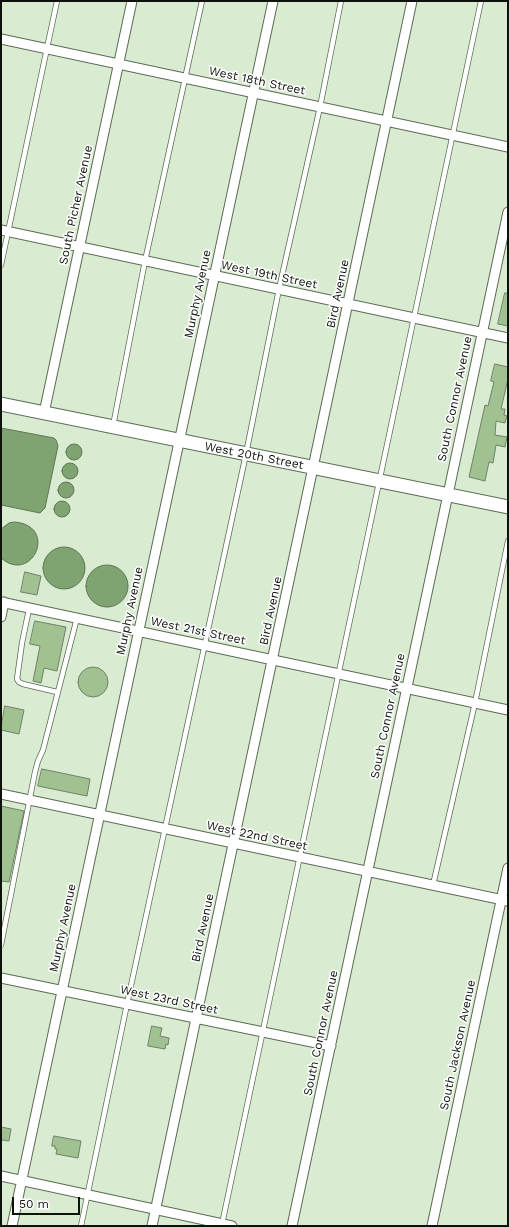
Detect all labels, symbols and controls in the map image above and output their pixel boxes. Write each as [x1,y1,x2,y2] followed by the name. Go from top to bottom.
[207,64,307,98] street label: West 18th Street
[56,144,96,266] street label: South Picher Avenue
[182,249,214,339] street label: Murphy Avenue
[219,258,319,292] street label: West 19th Street
[324,258,352,330] street label: Bird Avenue
[435,335,475,463] street label: South Connor Avenue
[203,439,305,473] street label: West 20th Street
[114,566,146,656] street label: Murphy Avenue
[257,575,285,647] street label: Bird Avenue
[149,614,247,648] street label: West 21st Street
[368,652,408,780] street label: South Connor Avenue
[205,818,309,854] street label: West 22nd Street
[47,883,79,973] street label: Murphy Avenue
[189,892,217,964] street label: Bird Avenue
[301,969,341,1097] street label: South Connor Avenue
[437,978,479,1112] street label: South Jackson Avenue
[119,983,219,1017] street label: West 23rd Street
[14,1189,82,1215] scale bar
[19,1197,49,1211] text: 50 m

